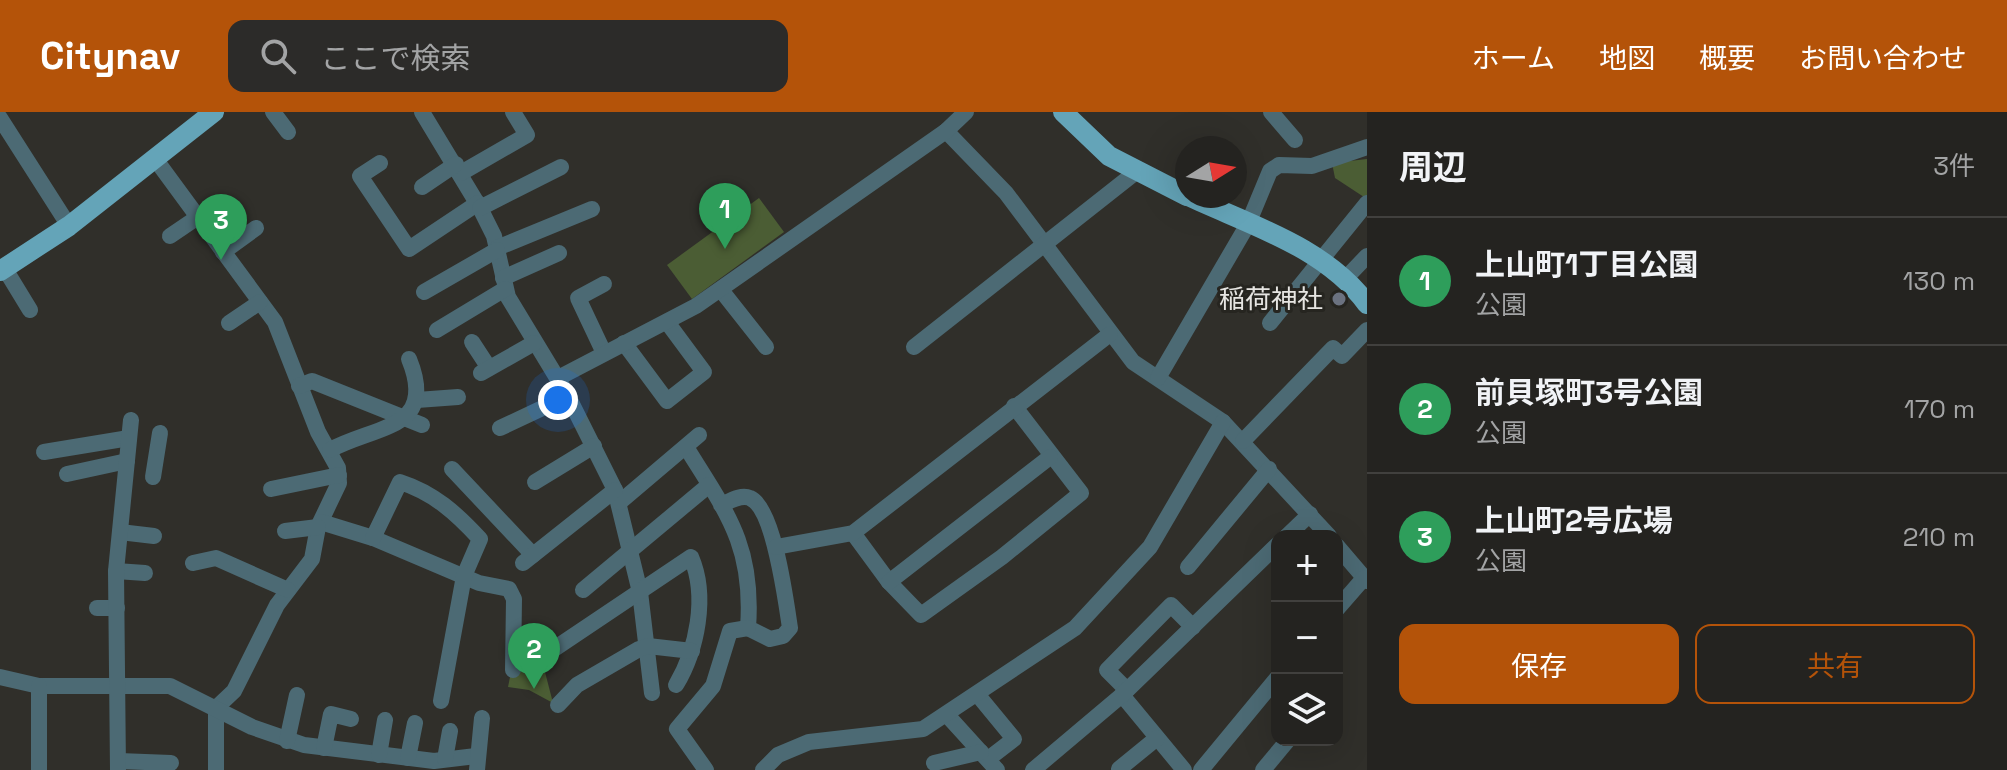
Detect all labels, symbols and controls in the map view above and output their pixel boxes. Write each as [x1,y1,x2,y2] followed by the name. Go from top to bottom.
[228,20,788,92] search box
[40,32,180,80] text: Citynav
[256,34,300,78] icon: search
[320,39,470,78] text: ここで検索
[1472,40,1555,76] text: ホーム
[1599,40,1655,76] text: 地図
[1699,40,1755,76] text: 概要
[1799,40,1967,76] text: お問い合わせ
[1175,136,1247,208] north arrow
[1399,146,1467,189] text: 周辺
[1933,149,1975,183] text: 3件
[699,183,751,249] pin: 1
[195,194,247,260] pin: 3
[1475,245,1699,284] text: 上山町1丁目公園
[1419,264,1431,298] text: 1
[1903,264,1975,298] text: 130 m
[1219,282,1323,316] place label: 稲荷神社
[1475,288,1527,322] text: 公園
[1330,290,1348,308] marker: 稲荷神社
[1475,373,1703,412] text: 前貝塚町3号公園
[538,380,578,420] your location
[1417,392,1433,426] text: 2
[1904,392,1975,426] text: 170 m
[1475,416,1527,450] text: 公園
[1475,501,1673,540] text: 上山町2号広場
[1417,520,1433,554] text: 3
[1903,520,1975,554] text: 210 m
[1271,530,1343,746] map controls
[1271,530,1343,602] button: +
[1475,544,1527,578] text: 公園
[1271,602,1343,674] button: −
[508,623,560,689] pin: 2
[1399,624,1679,704] button: 保存
[1695,624,1975,704] button: 共有
[1271,674,1343,746] button: layers

